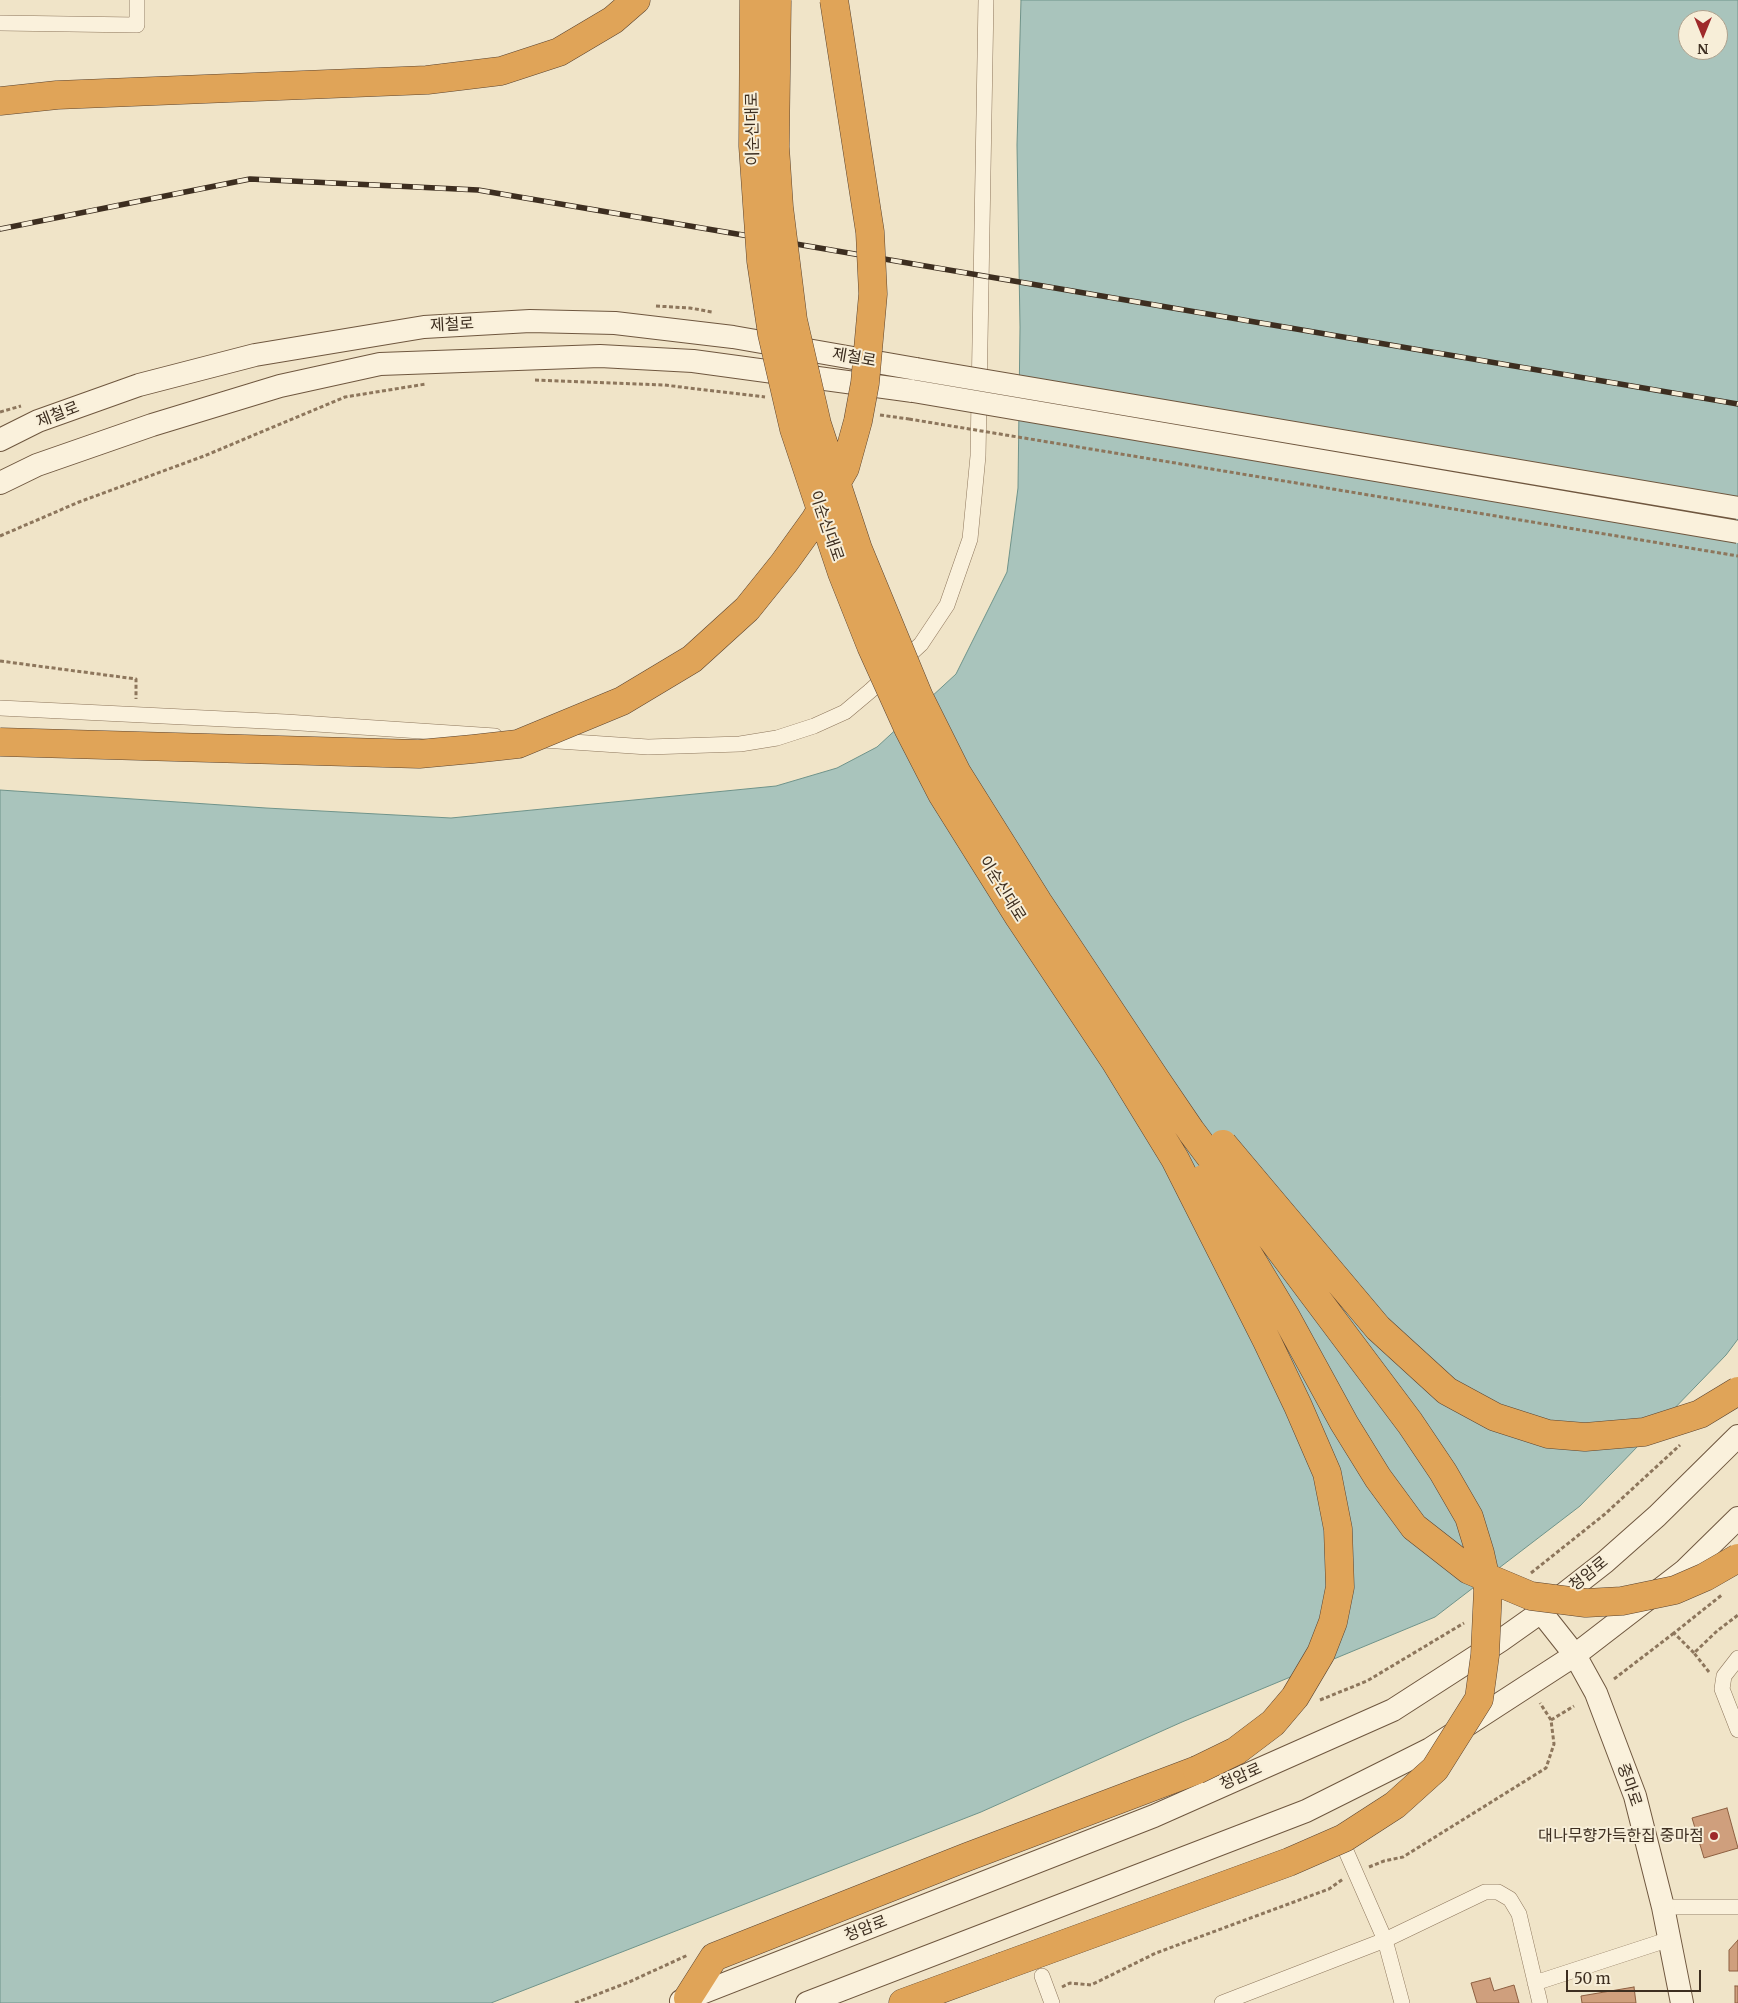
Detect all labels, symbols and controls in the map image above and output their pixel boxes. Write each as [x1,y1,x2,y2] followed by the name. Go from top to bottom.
[1678,10,1728,60] north arrow
[1697,40,1709,58] text: N
[743,92,763,166] street label: 이순신대로
[429,314,475,336] street label: 제철로
[831,345,877,371] street label: 제철로
[34,398,82,432] street label: 제철로
[805,488,847,564] street label: 이순신대로
[974,853,1030,925] street label: 이순신대로
[1566,1553,1612,1595] street label: 청암로
[1217,1759,1265,1795] street label: 청암로
[1613,1761,1645,1809] street label: 중마로
[1538,1826,1704,1846] place label: 대나무향가득한집 중마점
[1708,1830,1720,1842] marker: 대나무향가득한집 중마점
[842,1912,890,1946] street label: 청암로
[1568,1960,1703,1992] scale bar
[1574,1969,1611,1988] text: 50 m

